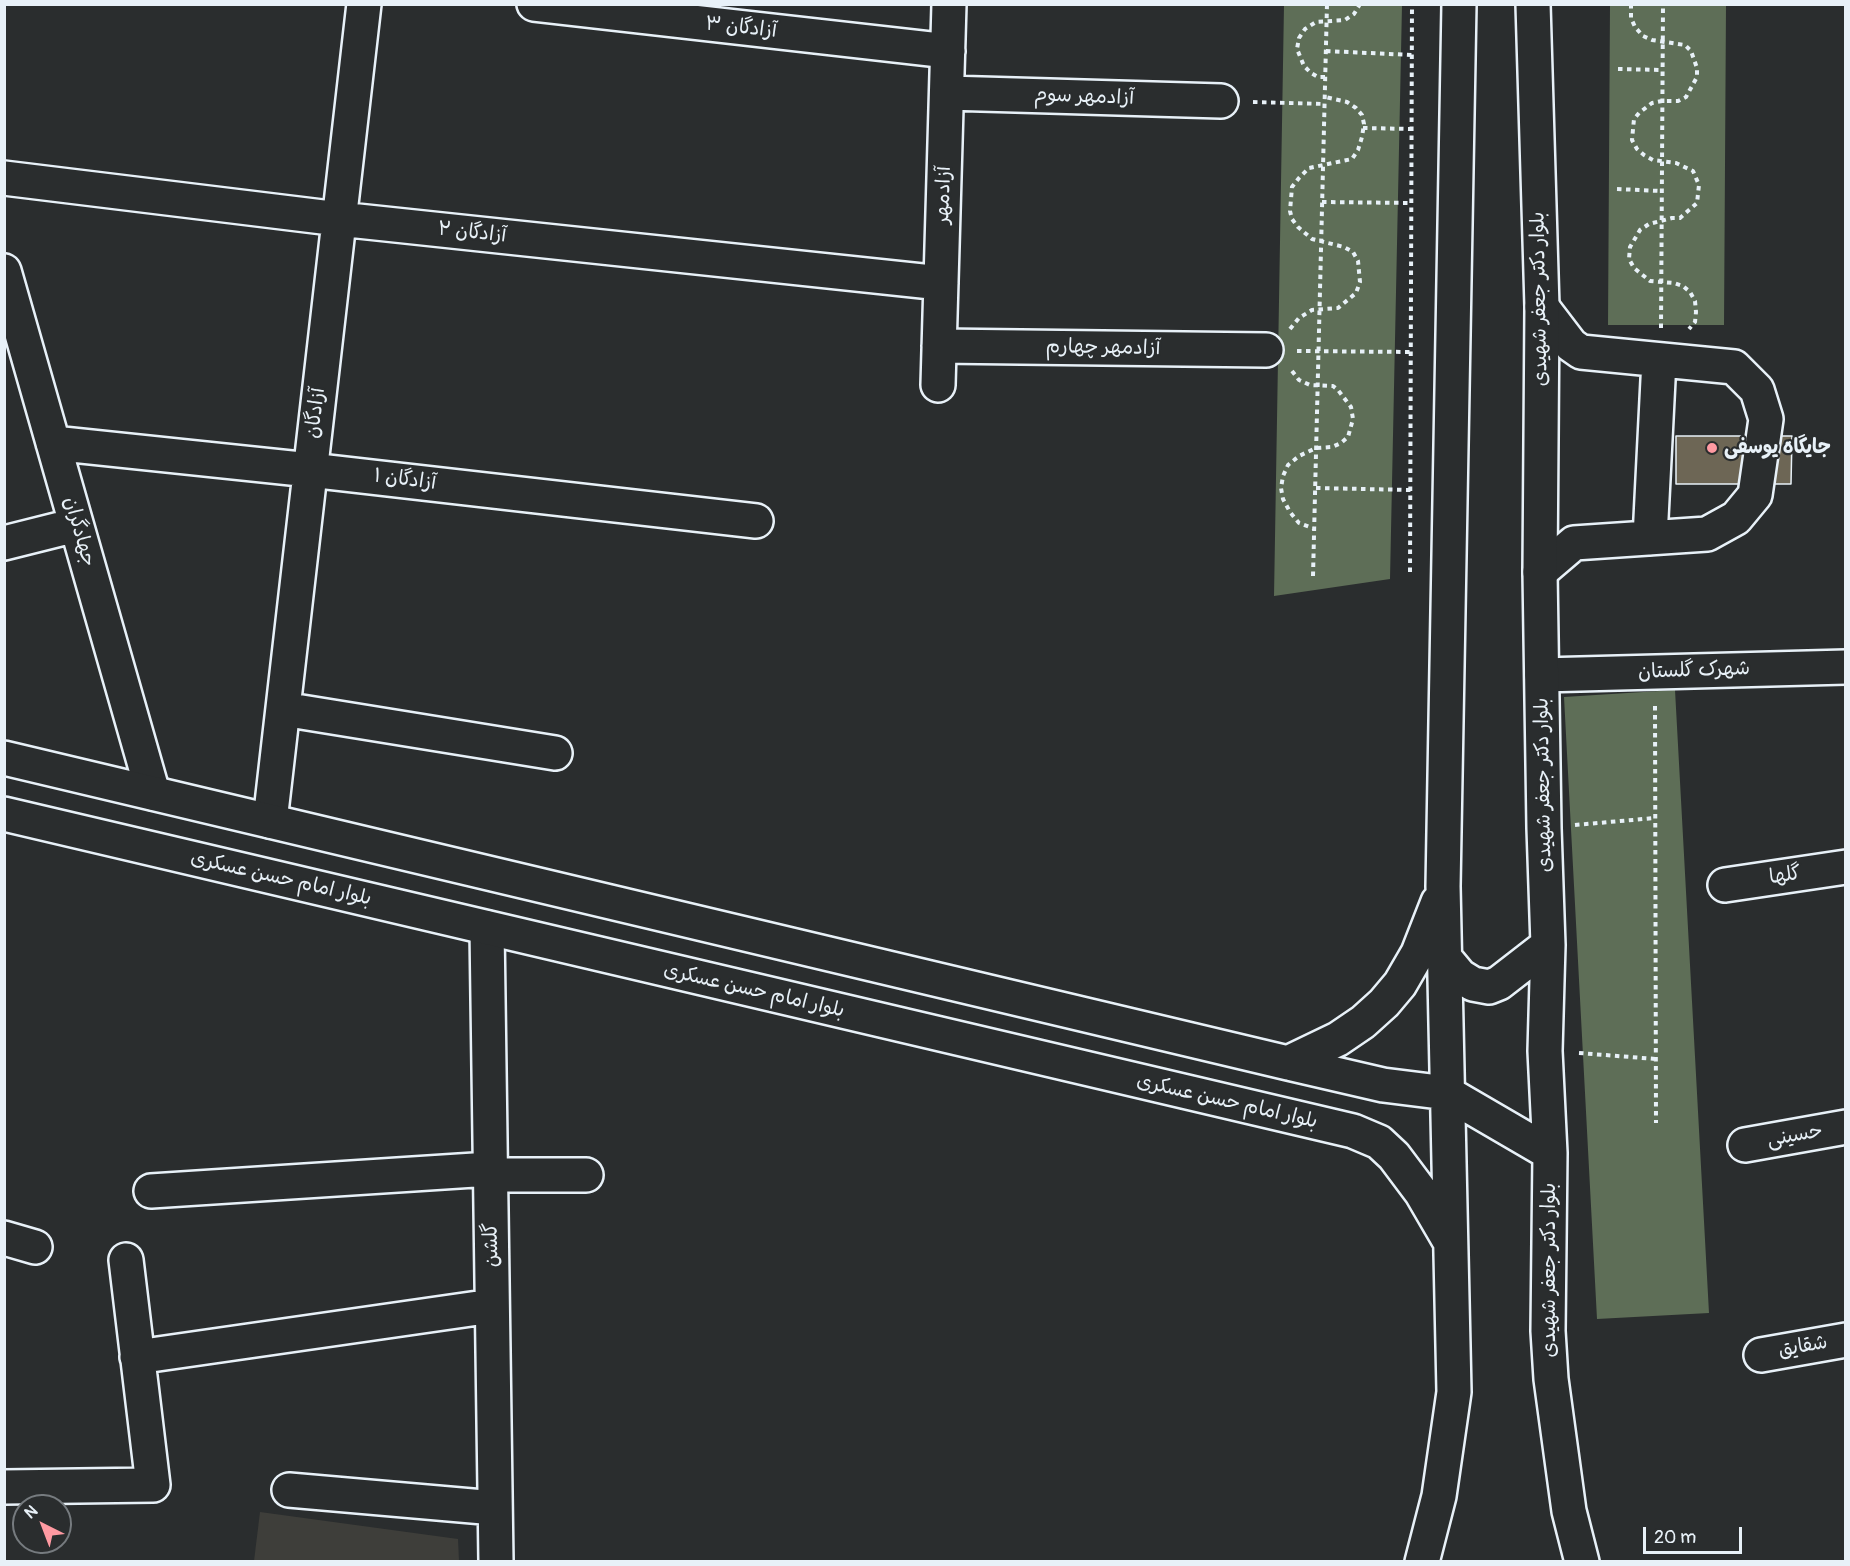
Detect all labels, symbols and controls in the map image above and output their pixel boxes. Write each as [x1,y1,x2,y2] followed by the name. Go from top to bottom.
[704,12,778,44] street label: آزادگان ۳
[1034,83,1134,111] street label: آزادمهر سوم
[931,166,957,224] street label: آزادمهر
[1526,211,1554,387] street label: بلوار دکتر جعفر شهیدی
[436,217,508,249] street label: آزادگان ۲
[1045,335,1161,361] street label: آزادمهر چهارم
[301,386,331,440] street label: آزادگان
[1724,436,1831,460] place label: جایگاه یوسفی
[1705,441,1719,455] marker: جایگاه یوسفی
[372,464,438,496] street label: آزادگان ۱
[58,494,100,570] street label: جهادگران
[1638,657,1750,685] street label: شهرک گلستان
[1530,697,1558,873] street label: بلوار دکتر جعفر شهیدی
[188,847,374,911] street label: بلوار امام حسن عسکری
[1768,862,1802,890] street label: گلها
[661,959,847,1023] street label: بلوار امام حسن عسکری
[1134,1070,1320,1134] street label: بلوار امام حسن عسکری
[1765,1119,1825,1153] street label: حسینی
[1538,1183,1562,1357] street label: بلوار دکتر جعفر شهیدی
[480,1222,504,1268] street label: گلشن
[1777,1331,1829,1363] street label: شقایق
[12,1494,72,1554] north arrow
[21,1501,42,1523] text: N
[1646,1515,1745,1553] scale bar
[1654,1526,1696,1549] text: 20 m

